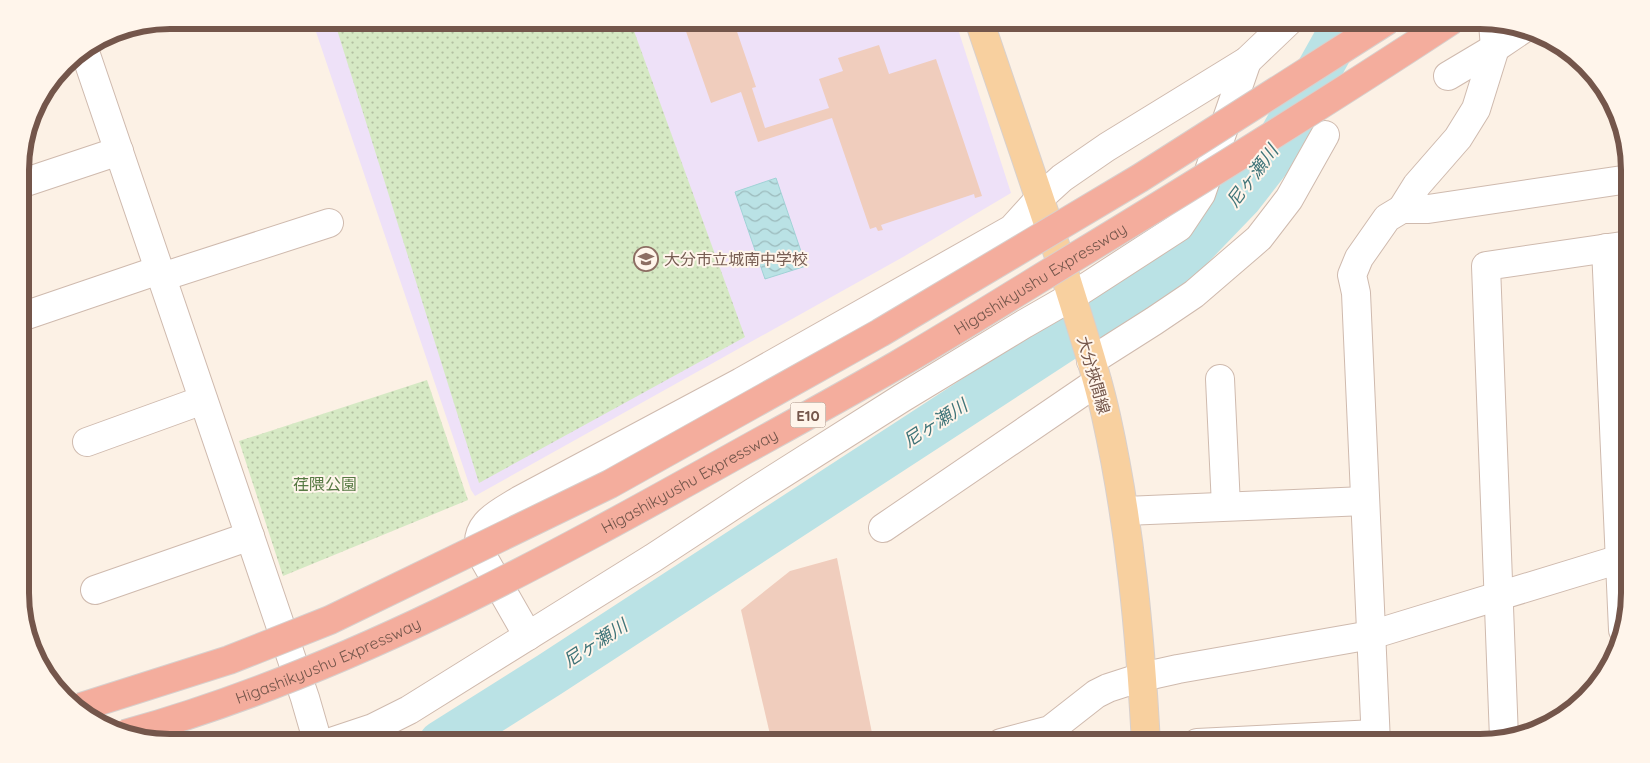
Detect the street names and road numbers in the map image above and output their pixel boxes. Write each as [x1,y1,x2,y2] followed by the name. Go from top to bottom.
[950,218,1130,339] street label: Higashikyushu Expressway
[1073,334,1115,416] street label: 大分挾間線
[790,402,826,428] road number: E10
[597,424,781,538] street label: Higashikyushu Expressway
[233,613,424,708] street label: Higashikyushu Expressway

